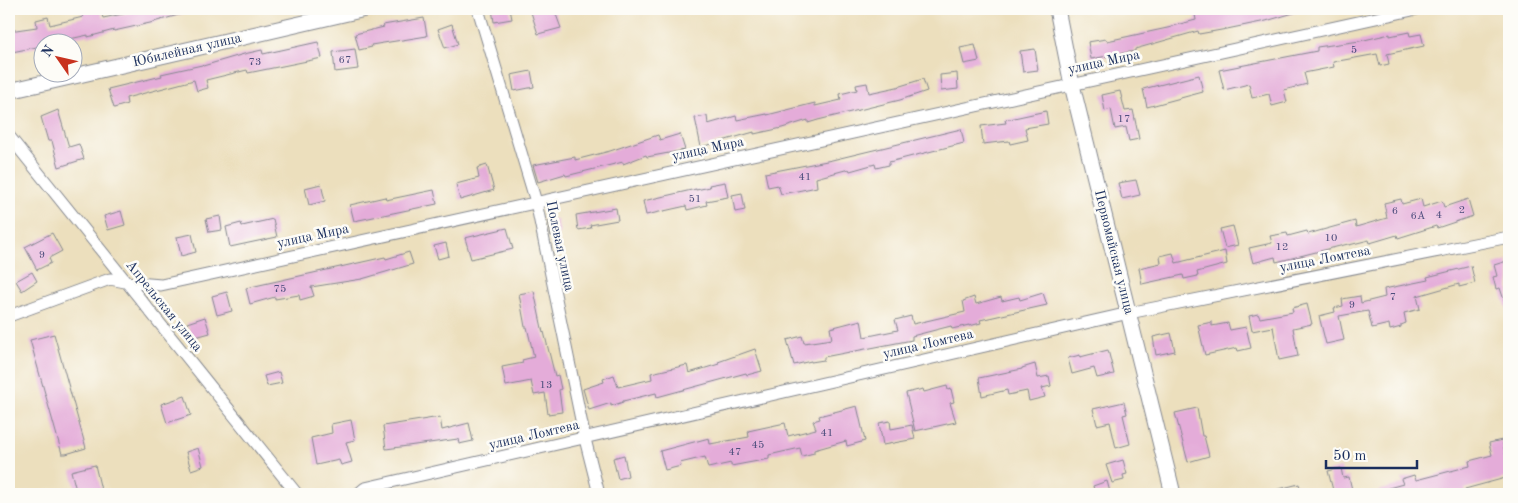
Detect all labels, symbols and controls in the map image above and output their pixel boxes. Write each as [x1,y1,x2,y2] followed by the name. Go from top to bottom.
[131,31,243,69] street label: Юбилейная улица
[32,32,82,82] north arrow
[39,43,57,60] text: N
[1351,45,1357,56] house number: 5
[1067,48,1141,76] street label: улица Мира
[339,55,351,66] house number: 67
[249,57,261,68] house number: 73
[1118,114,1130,125] house number: 17
[671,135,745,163] street label: улица Мира
[799,172,811,183] house number: 41
[1092,188,1136,316] street label: Первомайская улица
[689,194,701,205] house number: 51
[544,199,576,293] street label: Полевая улица
[1459,205,1465,216] house number: 2
[1392,206,1398,217] house number: 6
[1436,210,1442,221] house number: 4
[1411,211,1426,222] house number: 6A
[276,222,350,250] street label: улица Мира
[1325,233,1337,244] house number: 10
[1276,242,1288,253] house number: 12
[1278,243,1372,275] street label: улица Ломтева
[39,250,45,261] house number: 9
[123,258,205,354] street label: Апрельская улица
[274,284,286,295] house number: 75
[1390,292,1396,303] house number: 7
[1349,300,1355,311] house number: 9
[881,327,975,361] street label: улица Ломтева
[540,380,552,391] house number: 13
[487,418,581,452] street label: улица Ломтева
[821,428,833,439] house number: 41
[1326,438,1417,470] scale bar
[752,440,764,451] house number: 45
[729,447,741,458] house number: 47
[1333,449,1367,464] text: 50 m

